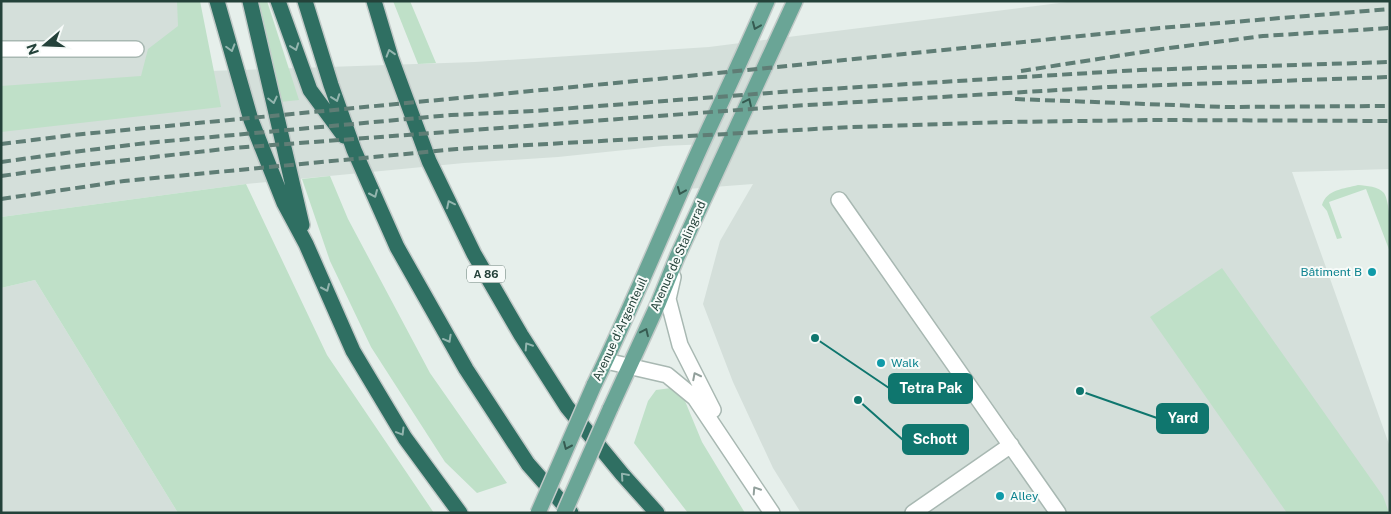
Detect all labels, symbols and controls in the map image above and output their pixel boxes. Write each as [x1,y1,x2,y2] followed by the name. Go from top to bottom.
[20,20,70,70] north arrow
[752,21,763,30] one-way arrow
[23,41,42,57] text: N
[289,42,299,51] one-way arrow
[225,44,235,52] one-way arrow
[385,49,395,57] one-way arrow
[330,93,340,102] one-way arrow
[267,95,278,104] one-way arrow
[742,98,752,107] one-way arrow
[677,186,688,195] one-way arrow
[367,189,378,198] one-way arrow
[647,199,709,313] street label: Avenue de Stalingrad
[446,200,456,209] one-way arrow
[1300,265,1362,279] place label: Bâtiment B
[467,266,505,282] road number: A 86
[1366,266,1378,278] marker: Bâtiment B
[590,275,650,383] street label: Avenue d'Argenteuil
[319,283,330,292] one-way arrow
[638,329,648,338] one-way arrow
[442,333,452,342] one-way arrow
[525,342,534,352] one-way arrow
[891,356,919,370] place label: Walk
[875,357,887,369] marker: Walk
[692,373,702,382] one-way arrow
[889,374,972,403] callout: Tetra Pak
[900,380,962,396] text: Tetra Pak
[1157,404,1208,433] callout: Yard
[1168,410,1198,426] text: Yard
[903,425,968,454] callout: Schott
[395,426,405,435] one-way arrow
[913,431,957,447] text: Schott
[563,441,574,450] one-way arrow
[621,473,630,482] one-way arrow
[753,486,763,495] one-way arrow
[1010,489,1039,503] place label: Alley
[994,490,1006,502] marker: Alley

